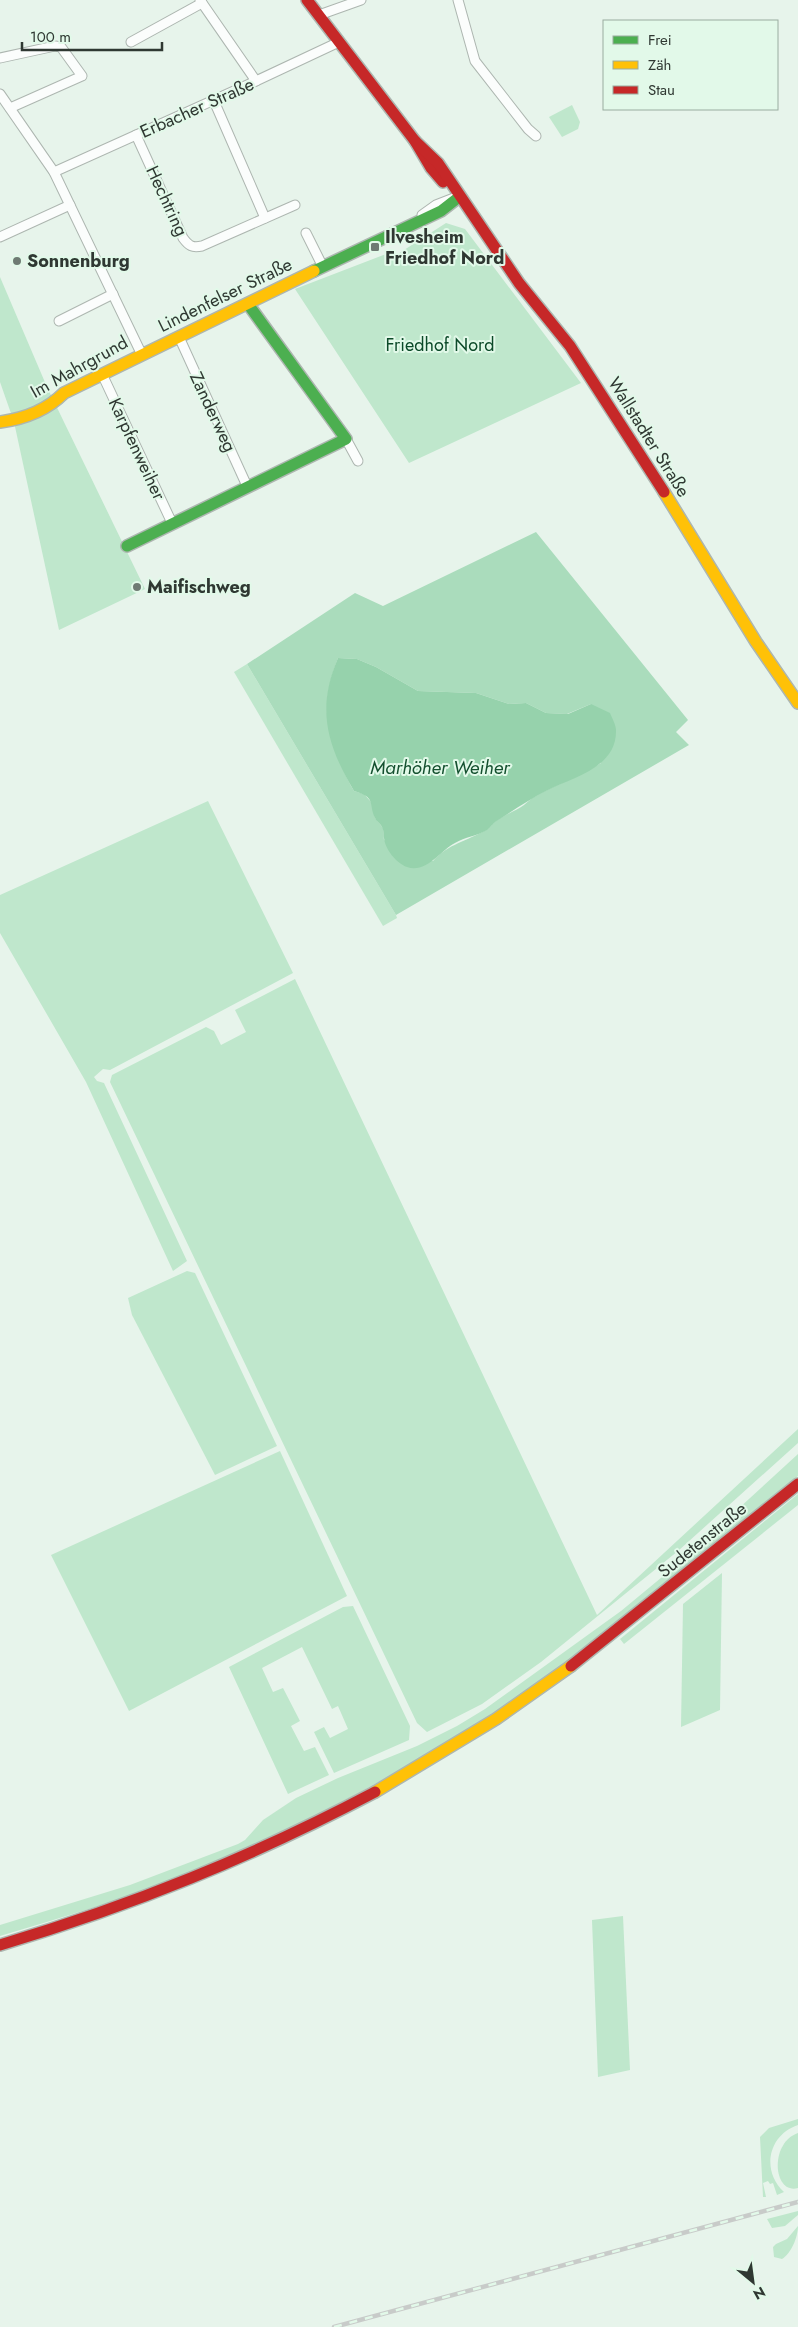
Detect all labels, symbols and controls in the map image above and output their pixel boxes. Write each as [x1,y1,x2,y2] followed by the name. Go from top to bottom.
[22,20,162,52] scale bar
[603,20,778,110] legend
[30,26,71,48] text: 100 m
[648,29,672,51] text: Frei
[648,54,671,76] text: Zäh
[136,71,258,145] street label: Erbacher Straße
[648,79,675,101] text: Stau
[139,161,195,241] street label: Hechtring
[385,224,504,271] place label: Ilvesheim Friedhof Nord
[369,241,381,253] marker: Ilvesheim Friedhof Nord
[27,248,130,274] place label: Sonnenburg
[154,251,296,339] street label: Lindenfelser Straße
[11,255,23,267] marker: Sonnenburg
[25,329,133,405] street label: Im Mahrgrund
[385,332,495,358] park label: Friedhof Nord
[183,368,243,456] street label: Zanderweg
[602,372,696,502] street label: Wallstadter Straße
[102,394,172,505] street label: Karpfenweiher
[147,574,251,600] place label: Maifischweg
[131,581,143,593] marker: Maifischweg
[370,754,511,781] water label: Marhöher Weiher
[652,1496,752,1584] street label: Sudetenstraße
[728,2257,778,2307] north arrow
[750,2282,769,2305] text: N

